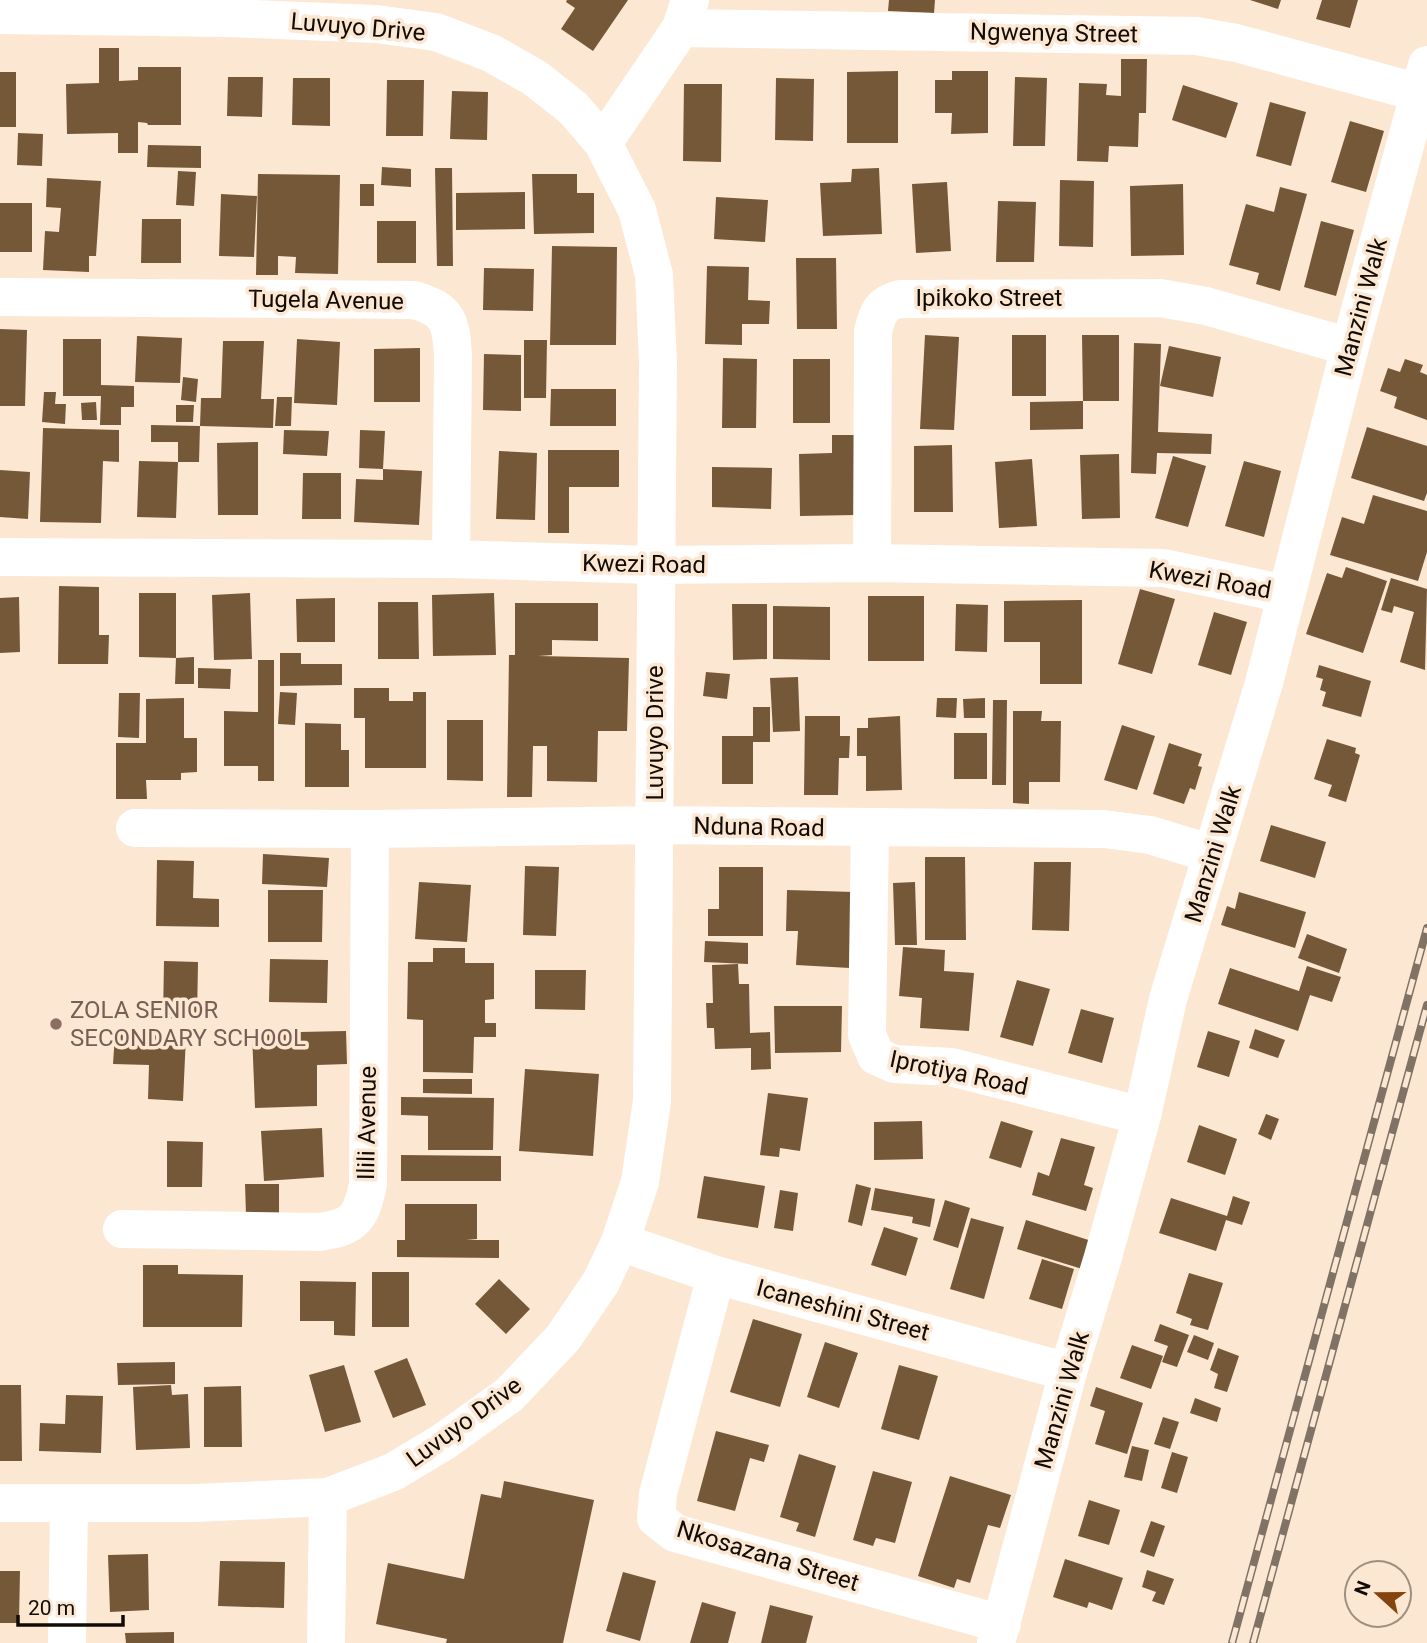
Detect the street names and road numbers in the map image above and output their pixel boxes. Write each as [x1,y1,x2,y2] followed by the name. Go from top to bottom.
[289,7,427,47] street label: Luvuyo Drive
[970,18,1138,48] street label: Ngwenya Street
[1329,234,1393,379] street label: Manzini Walk
[916,284,1063,312] street label: Ipikoko Street
[248,285,404,315] street label: Tugela Avenue
[582,549,706,579] street label: Kwezi Road
[1147,555,1273,605] street label: Kwezi Road
[641,665,669,801] street label: Luvuyo Drive
[1179,781,1247,926] street label: Manzini Walk
[693,812,825,842] street label: Nduna Road
[887,1045,1031,1101] street label: Iprotiya Road
[352,1066,382,1180] street label: Ilili Avenue
[753,1273,933,1347] street label: Icaneshini Street
[1029,1327,1095,1472] street label: Manzini Walk
[401,1371,527,1473] street label: Luvuyo Drive
[674,1515,863,1597] street label: Nkosazana Street

